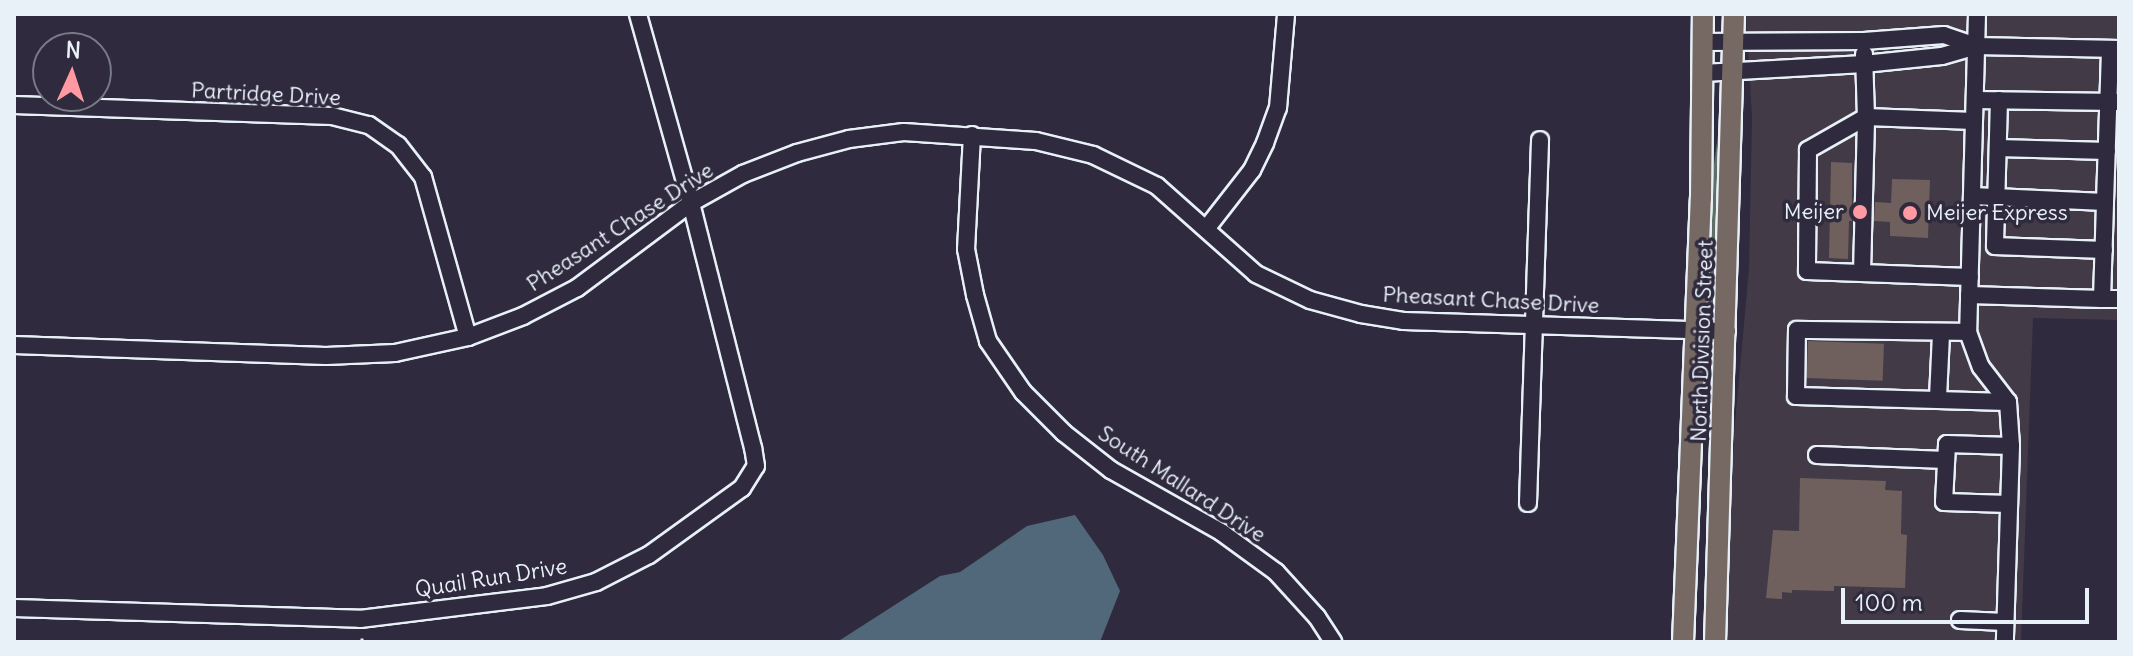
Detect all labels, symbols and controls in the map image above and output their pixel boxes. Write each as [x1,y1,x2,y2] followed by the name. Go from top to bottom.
[32,32,112,112] north arrow
[65,36,81,64] text: N
[190,77,342,111] street label: Partridge Drive
[522,157,718,297] street label: Pheasant Chase Drive
[1784,199,1844,225] place label: Meijer
[1926,200,2068,226] place label: Meijer Express
[1851,203,1869,221] marker: Meijer
[1901,204,1919,222] marker: Meijer Express
[1685,240,1719,442] street label: North Division Street
[1382,281,1600,319] street label: Pheasant Chase Drive
[1093,420,1271,548] street label: South Mallard Drive
[413,553,569,603] street label: Quail Run Drive
[1845,572,2093,622] scale bar
[1855,587,1923,617] text: 100 m

